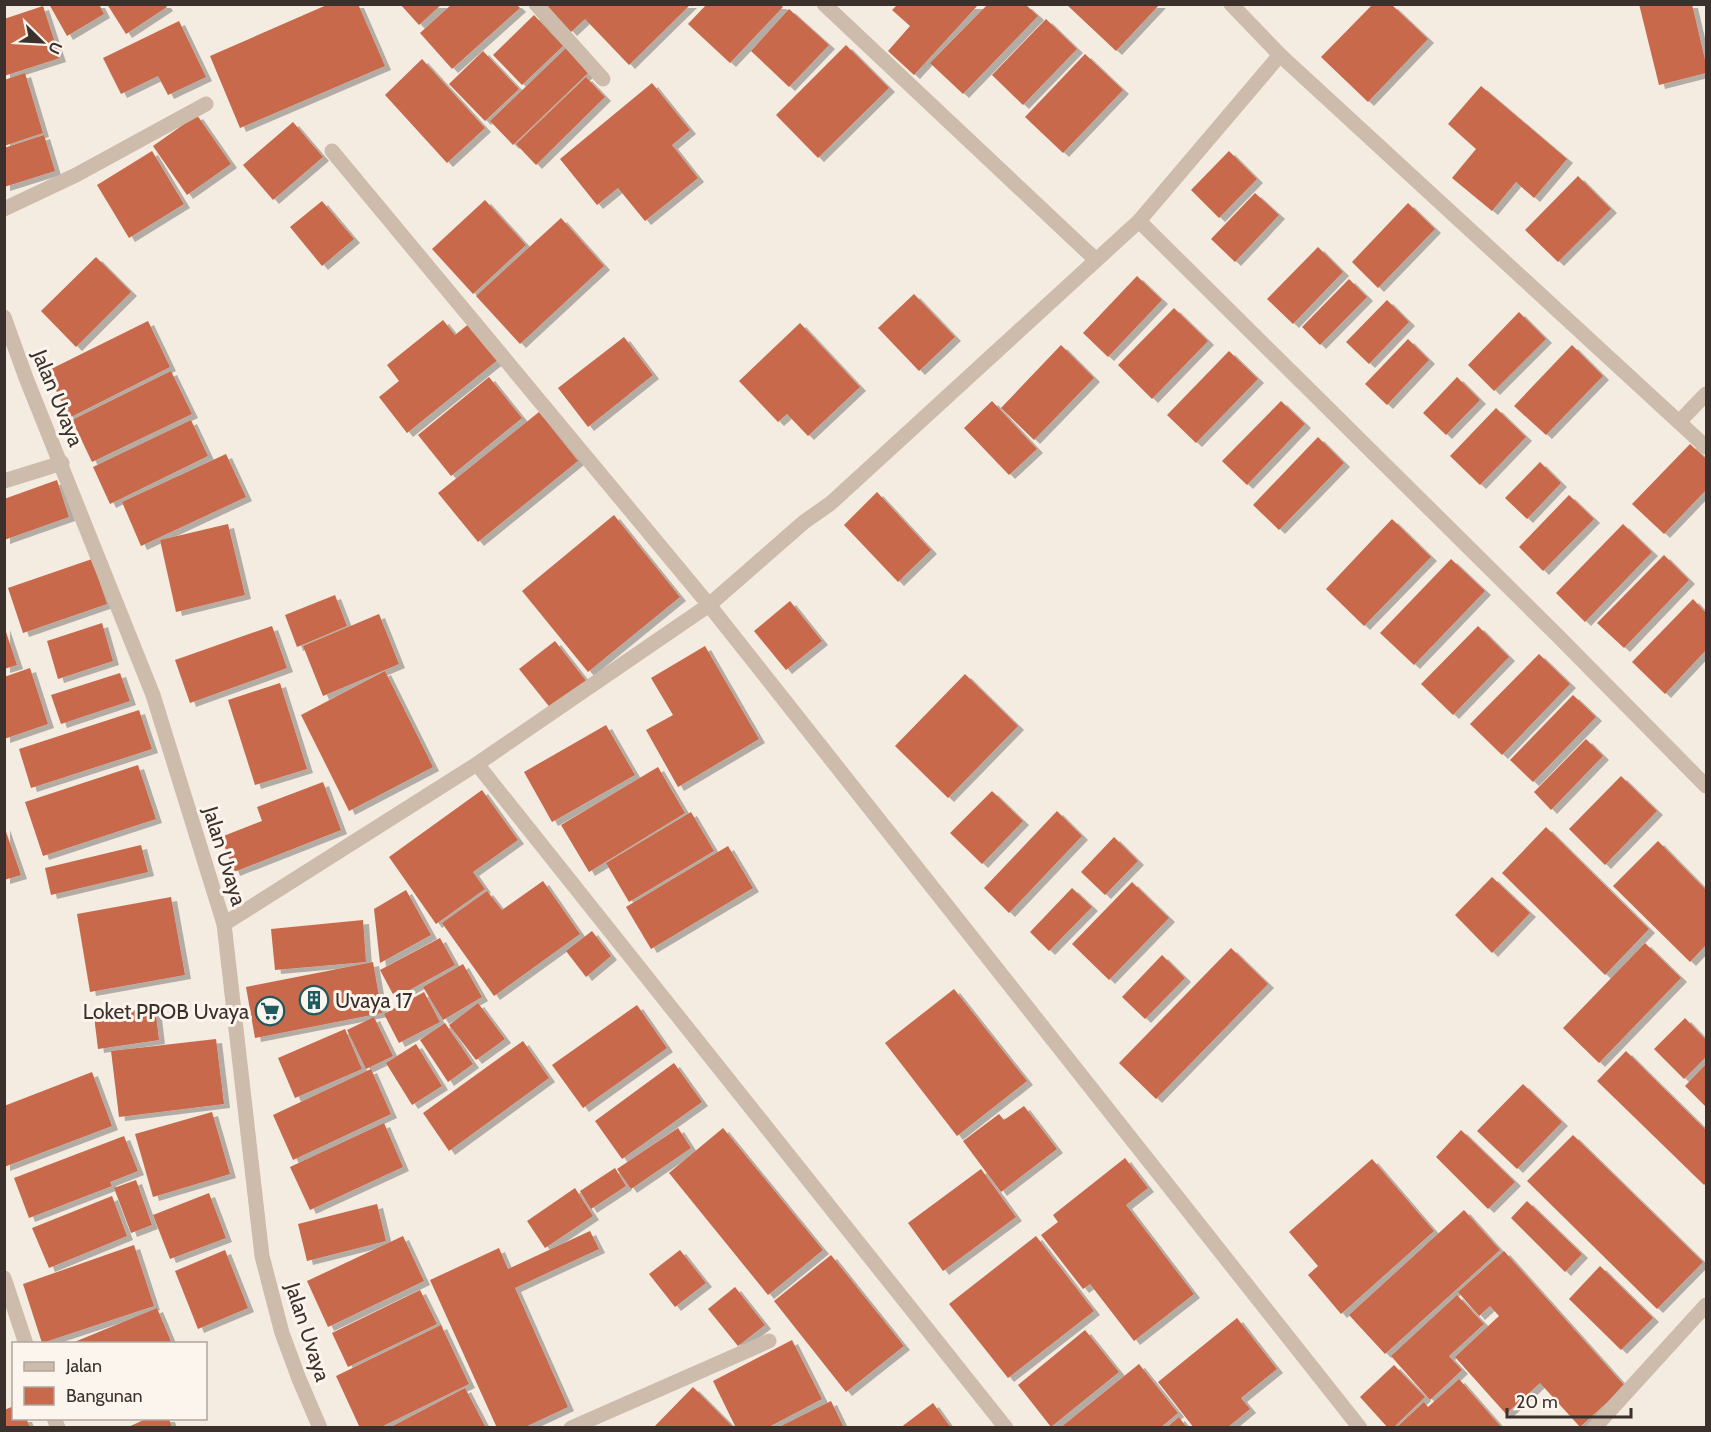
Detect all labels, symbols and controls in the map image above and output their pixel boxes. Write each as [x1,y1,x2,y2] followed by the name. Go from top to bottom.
[12,12,72,72] north arrow
[44,39,66,57] text: U
[27,345,89,450] street label: Jalan Uvaya
[198,803,252,909] street label: Jalan Uvaya
[298,984,330,1016] building icon: Uvaya 17
[335,988,413,1013] place label: Uvaya 17
[254,995,286,1027] supermarket icon: Loket PPOB Uvaya
[83,999,249,1024] place label: Loket PPOB Uvaya
[280,1279,336,1384] street label: Jalan Uvaya
[12,1342,207,1420] legend
[65,1355,102,1377] text: Jalan
[1507,1381,1632,1419] scale bar
[66,1385,143,1407] text: Bangunan
[1516,1391,1558,1413] text: 20 m

